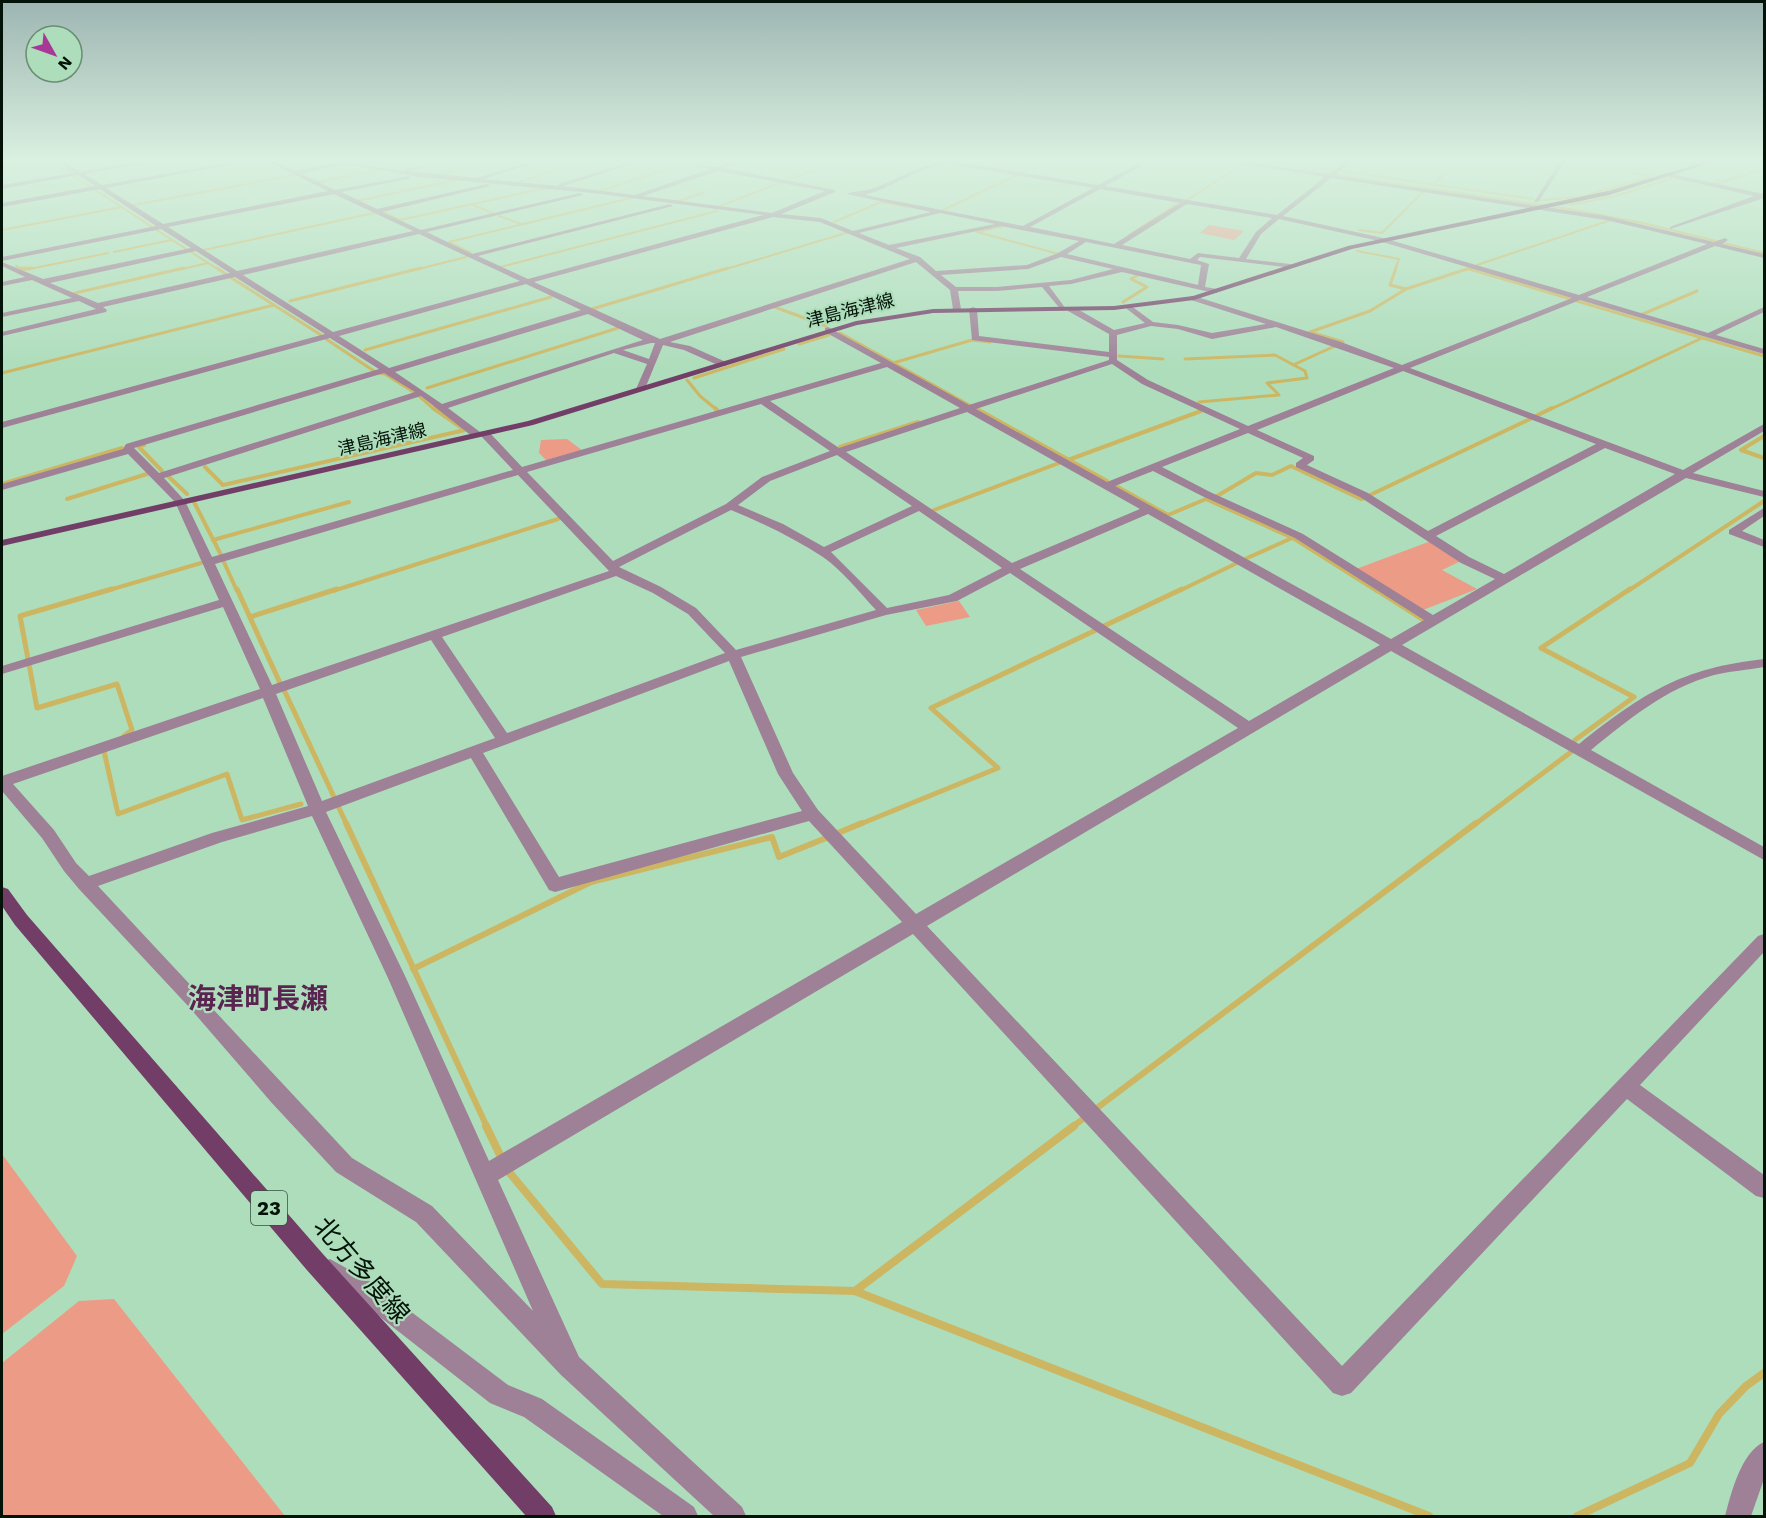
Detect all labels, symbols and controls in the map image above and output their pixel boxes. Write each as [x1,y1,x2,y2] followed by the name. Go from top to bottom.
[24,24,84,84] north arrow
[54,53,76,74] text: N
[804,289,896,331] street label: 津島海津線
[336,419,428,459] street label: 津島海津線
[188,982,328,1015] district label: 海津町長瀬
[251,1191,287,1225] road number: 23
[308,1211,416,1329] street label: 北方多度線

